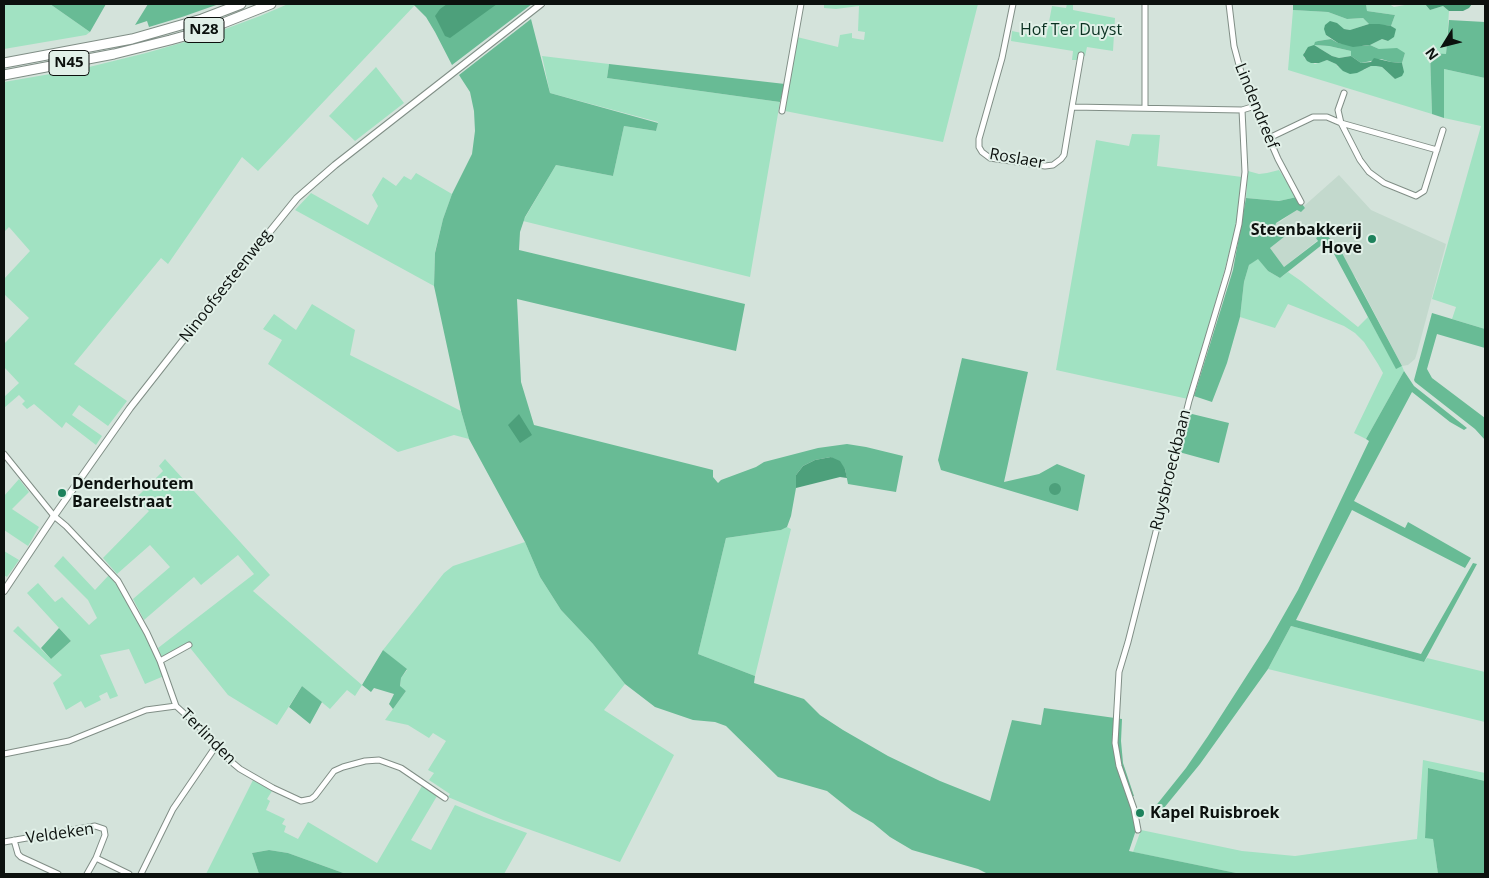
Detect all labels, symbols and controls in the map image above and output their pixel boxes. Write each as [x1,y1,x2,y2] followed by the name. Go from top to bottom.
[184,18,224,42] road number: N28
[1020,20,1122,40] park label: Hof Ter Duyst
[1419,20,1469,70] north arrow
[1420,44,1442,64] text: N
[49,50,89,76] road number: N45
[1230,60,1282,152] street label: Lindendreef
[988,145,1046,173] street label: Roslaer
[1251,220,1362,258] place label: Steenbakkerij Hove
[176,226,276,346] street label: Ninoofsesteenweg
[1366,233,1378,245] marker: Steenbakkerij Hove
[1147,408,1195,532] street label: Ruysbroeckbaan
[72,474,194,512] place label: Denderhoutem Bareelstraat
[56,487,68,499] marker: Denderhoutem Bareelstraat
[176,705,240,769] street label: Terlinden
[1150,803,1279,823] place label: Kapel Ruisbroek
[1134,807,1146,819] marker: Kapel Ruisbroek
[25,820,95,848] street label: Veldeken

